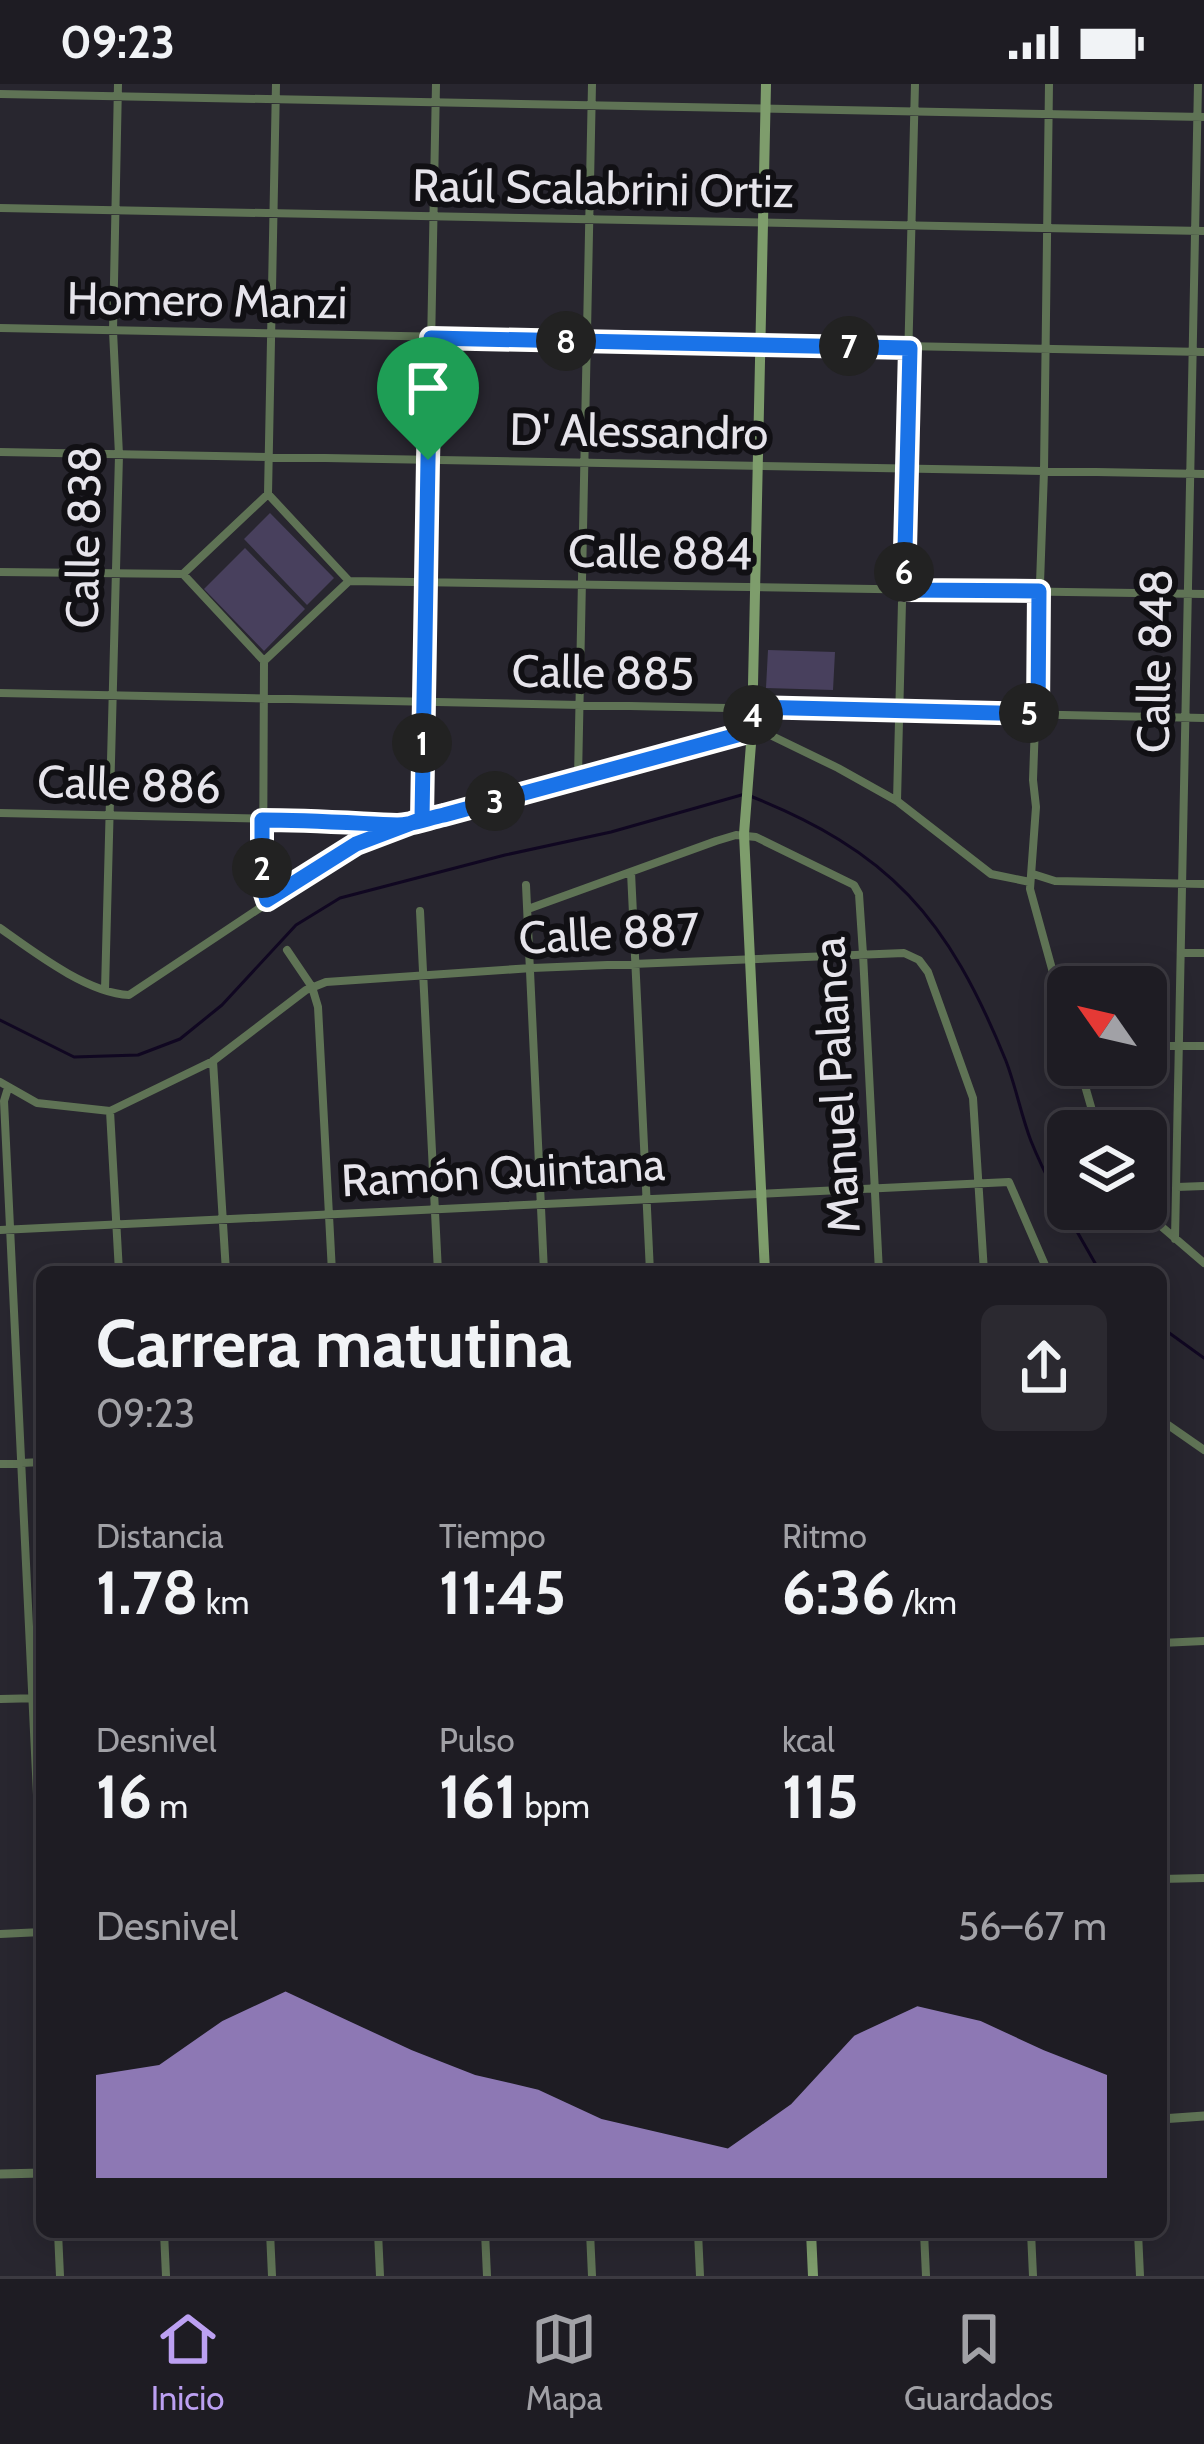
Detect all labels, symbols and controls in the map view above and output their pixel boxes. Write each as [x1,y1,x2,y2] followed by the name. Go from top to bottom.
[60,15,175,69] text: 09:23
[412,158,794,218] street label: Raúl Scalabrini Ortiz
[66,271,348,329] street label: Homero Manzi
[536,311,596,371] pin: 8
[819,316,879,376] pin: 7
[556,321,576,361] text: 8
[841,326,857,366] text: 7
[377,337,479,460] pin
[395,355,461,421] icon: arrive
[509,402,769,460] street label: D' Alessandro
[54,445,112,629] street label: Calle 838
[568,523,752,581] street label: Calle 884
[874,542,934,602] pin: 6
[895,552,913,592] text: 6
[1125,569,1183,753] street label: Calle 848
[511,643,695,701] street label: Calle 885
[999,683,1059,743] pin: 5
[723,685,783,745] pin: 4
[1020,693,1038,733] text: 5
[743,695,763,735] text: 4
[392,713,452,773] pin: 1
[416,723,428,763] text: 1
[36,754,222,814] street label: Calle 886
[465,771,525,831] pin: 3
[486,781,504,821] text: 3
[232,838,292,898] pin: 2
[253,848,271,888] text: 2
[517,901,701,965] street label: Calle 887
[801,935,871,1234] street label: Manuel Palanca
[1047,966,1167,1086] north arrow
[1047,966,1167,1230] map controls
[1047,1110,1167,1230] button: layers
[340,1137,667,1207] street label: Ramón Quintana
[96,1303,572,1384] text: Carrera matutina
[981,1305,1107,1431] button: share
[96,1389,195,1437] text: 09:23
[96,1516,224,1556] text: Distancia
[439,1516,546,1556] text: Tiempo
[782,1516,867,1556] text: Ritmo
[96,1556,198,1629] text: 1.78
[439,1556,566,1629] text: 11:45
[782,1556,895,1629] text: 6:36
[198,1582,249,1622] text: km
[895,1582,957,1622] text: /km
[96,1720,216,1760] text: Desnivel
[439,1720,515,1760] text: Pulso
[782,1720,835,1760] text: kcal
[96,1760,152,1833] text: 16
[439,1760,517,1833] text: 161
[782,1760,859,1833] text: 115
[152,1786,188,1826] text: m
[517,1786,590,1826] text: bpm
[96,1902,238,1950] text: Desnivel
[958,1902,1107,1950] text: 56–67 m
[151,2306,224,2418] tab: Inicio
[526,2306,603,2418] tab: Mapa
[904,2306,1053,2418] tab: Guardados

